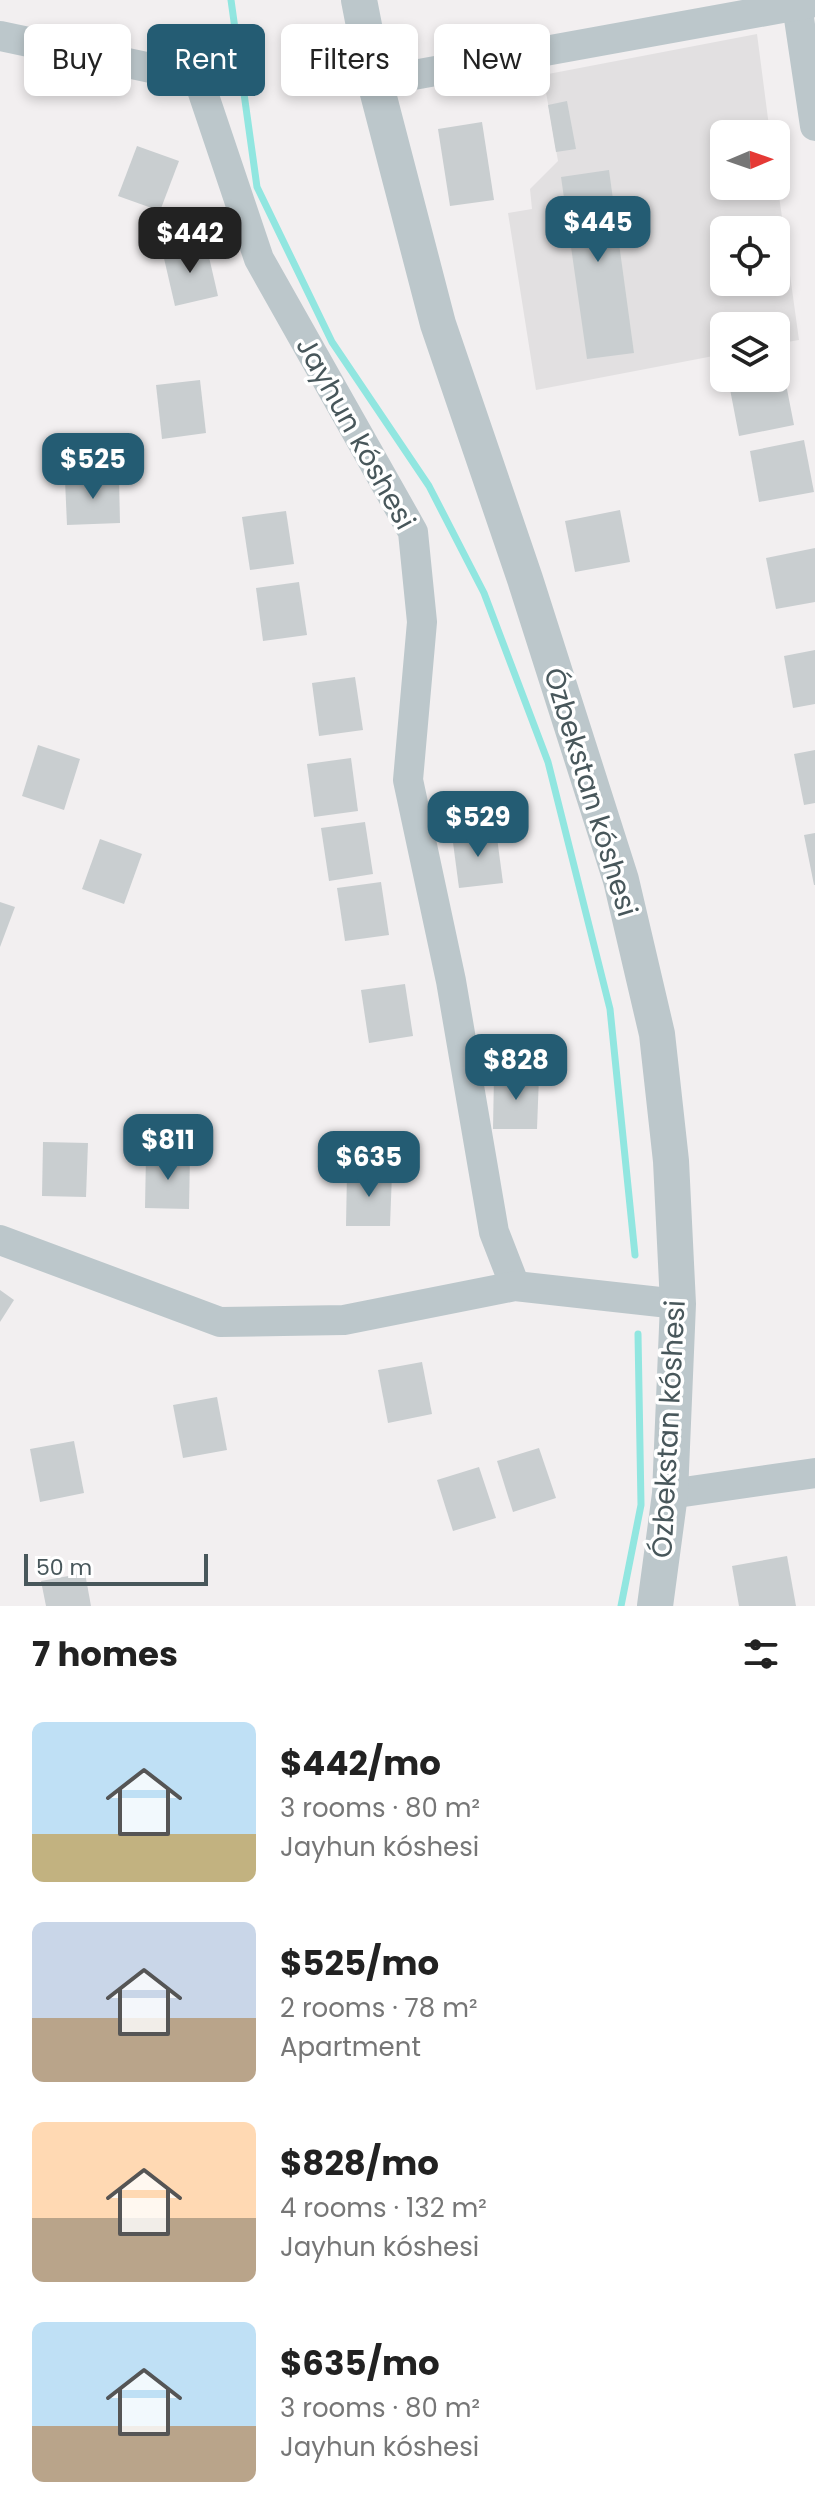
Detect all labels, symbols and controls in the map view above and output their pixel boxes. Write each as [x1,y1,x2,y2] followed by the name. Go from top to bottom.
[24,24,131,96] chip: Buy
[147,24,265,96] chip: Rent
[281,24,418,96] chip: Filters
[434,24,550,96] chip: New
[710,120,790,200] north arrow
[710,120,790,392] map controls
[551,196,645,264] pin: $445
[563,204,633,240] text: $445
[143,207,237,275] pin: $442
[156,215,224,251] text: $442
[710,216,790,296] button: locate
[710,312,790,392] button: layers
[287,330,425,537] street label: Jayhun kóshesi
[46,433,140,501] pin: $525
[60,441,126,477] text: $525
[534,663,647,921] street label: Ózbekstan kóshesi
[431,791,525,859] pin: $529
[446,799,510,835] text: $529
[469,1034,563,1102] pin: $828
[483,1042,549,1078] text: $828
[121,1114,215,1182] pin: $811
[141,1122,195,1158] text: $811
[322,1131,416,1199] pin: $635
[336,1139,402,1175] text: $635
[642,1299,695,1559] street label: Ózbekstan kóshesi
[24,1550,208,1586] scale bar
[36,1552,92,1583] text: 50 m
[32,1630,178,1678] text: 7 homes
[739,1632,783,1676] icon: filters
[280,1739,441,1787] text: $442/mo
[96,1754,192,1850] icon: home
[280,1790,480,1826] text: 3 rooms · 80 m²
[280,1829,479,1865] text: Jayhun kóshesi
[280,1939,439,1987] text: $525/mo
[96,1954,192,2050] icon: home
[280,1990,478,2026] text: 2 rooms · 78 m²
[280,2029,421,2065] text: Apartment
[280,2139,439,2187] text: $828/mo
[96,2154,192,2250] icon: home
[280,2190,487,2226] text: 4 rooms · 132 m²
[280,2229,479,2265] text: Jayhun kóshesi
[280,2339,440,2387] text: $635/mo
[96,2354,192,2450] icon: home
[280,2390,480,2426] text: 3 rooms · 80 m²
[280,2429,479,2465] text: Jayhun kóshesi

